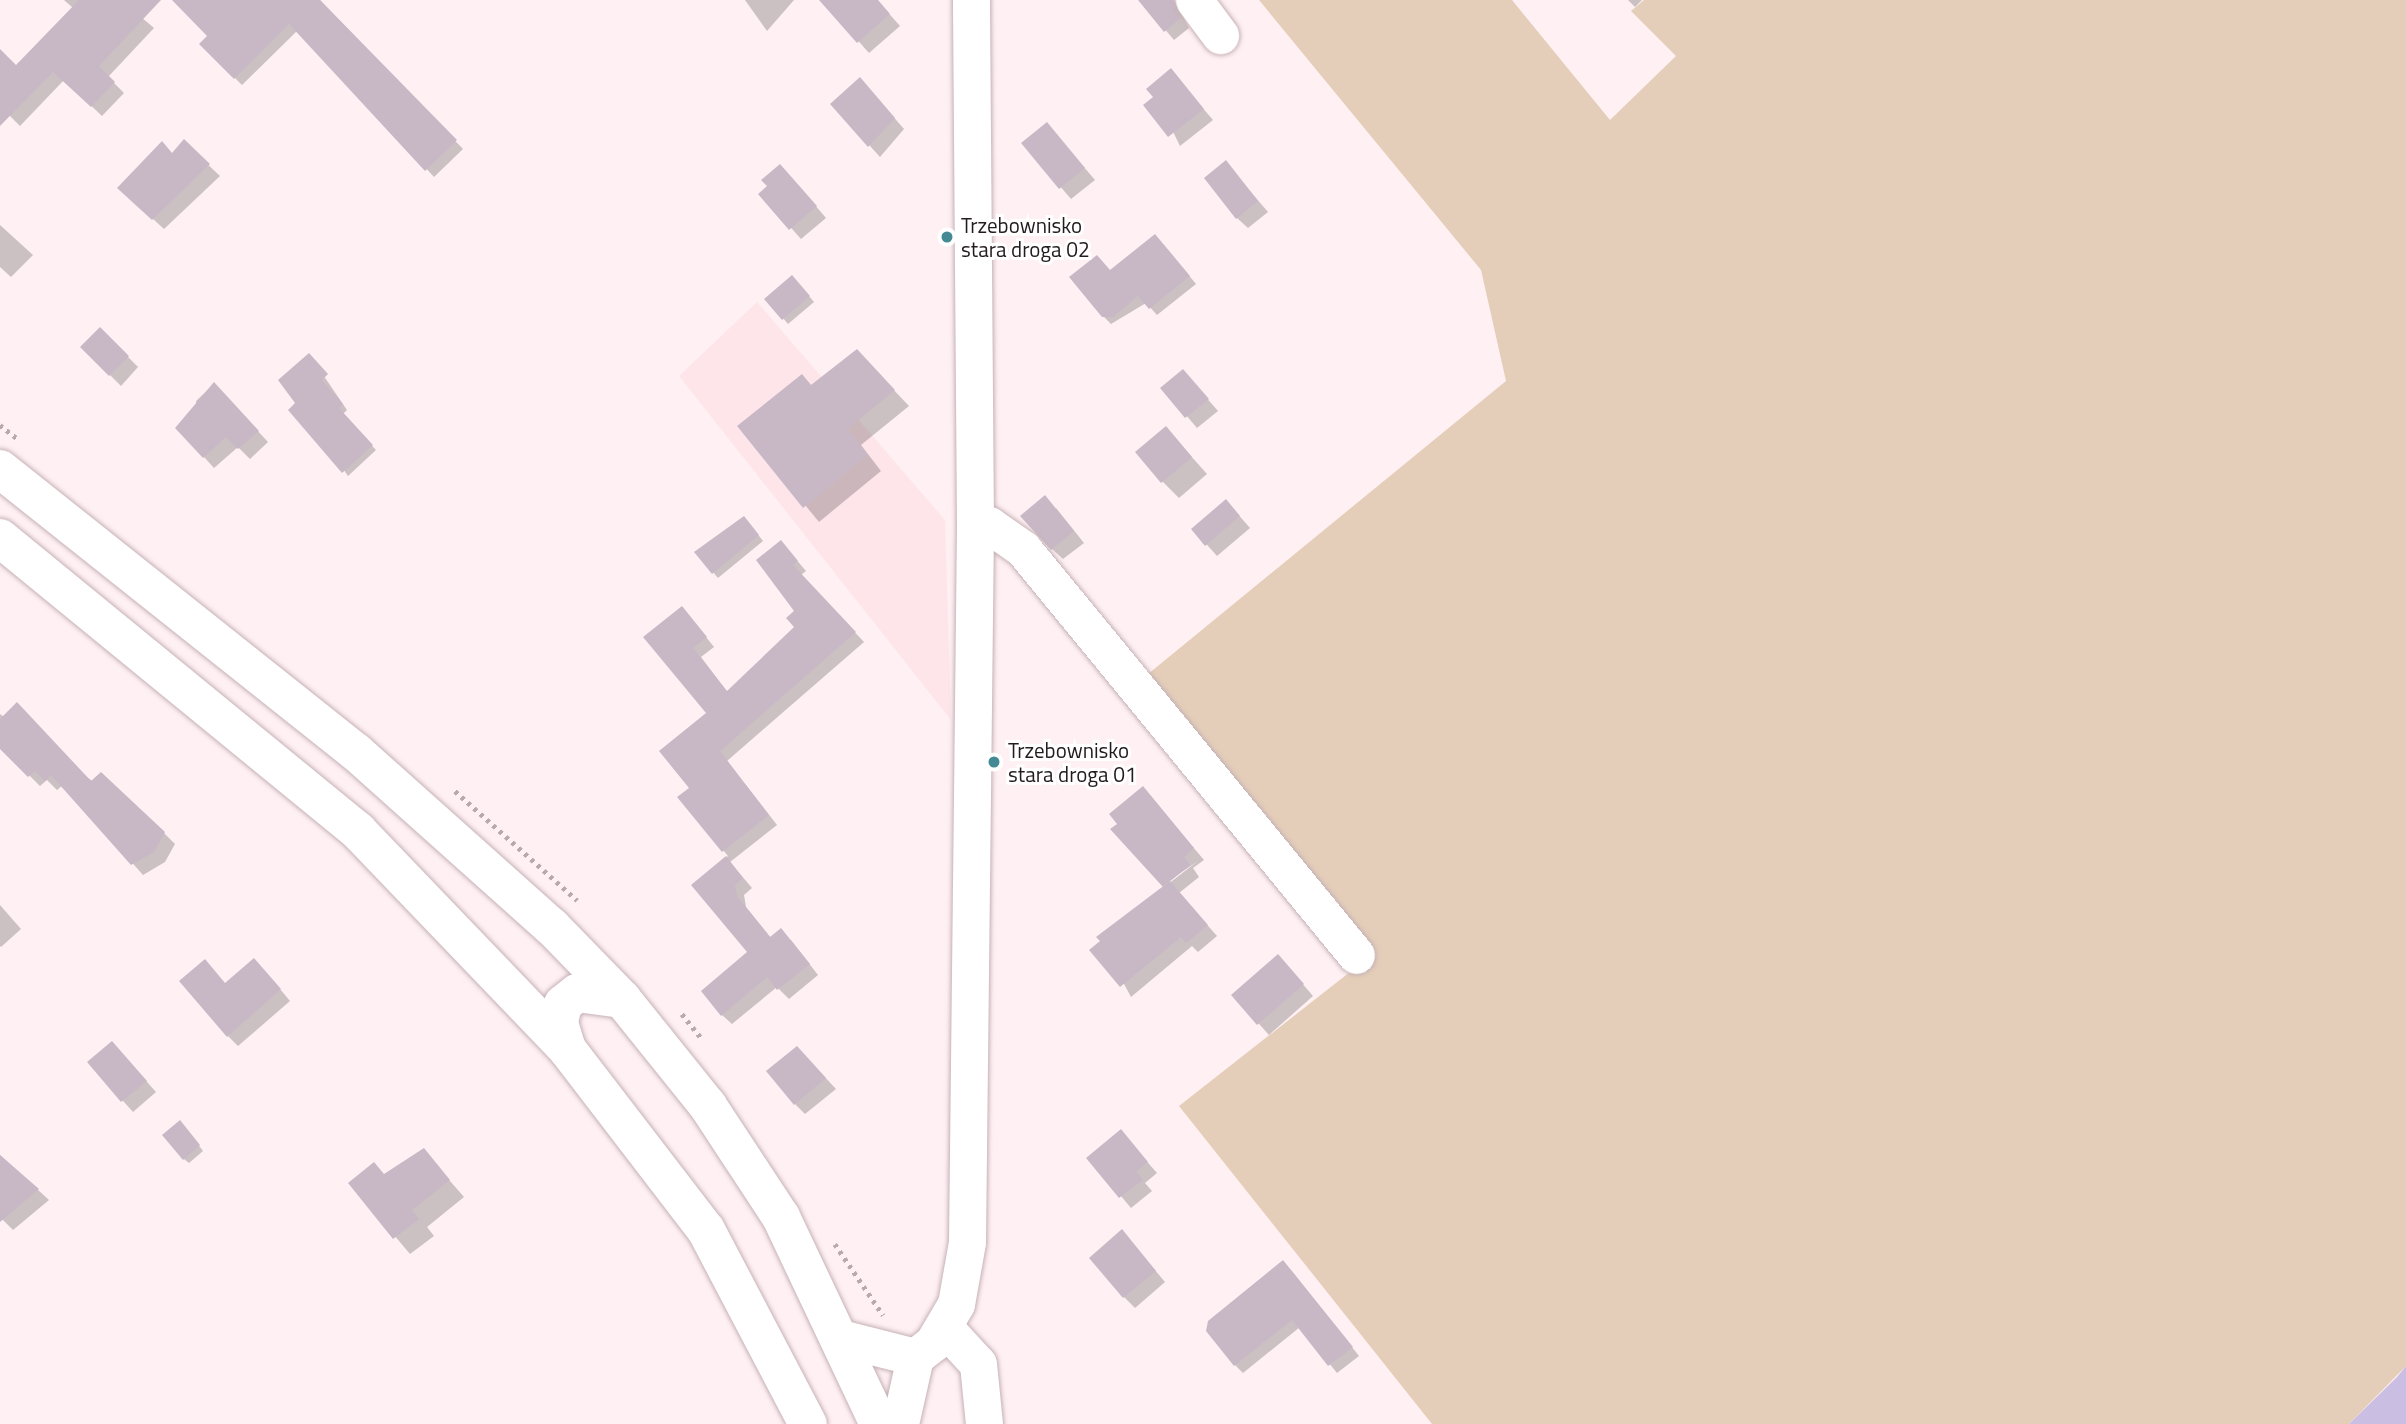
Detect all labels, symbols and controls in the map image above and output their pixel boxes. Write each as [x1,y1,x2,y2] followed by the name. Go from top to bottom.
[961,212,1090,262] place label: Trzebownisko stara droga 02
[939,229,955,245] marker: Trzebownisko stara droga 02
[1008,737,1137,787] place label: Trzebownisko stara droga 01
[986,754,1002,770] marker: Trzebownisko stara droga 01

